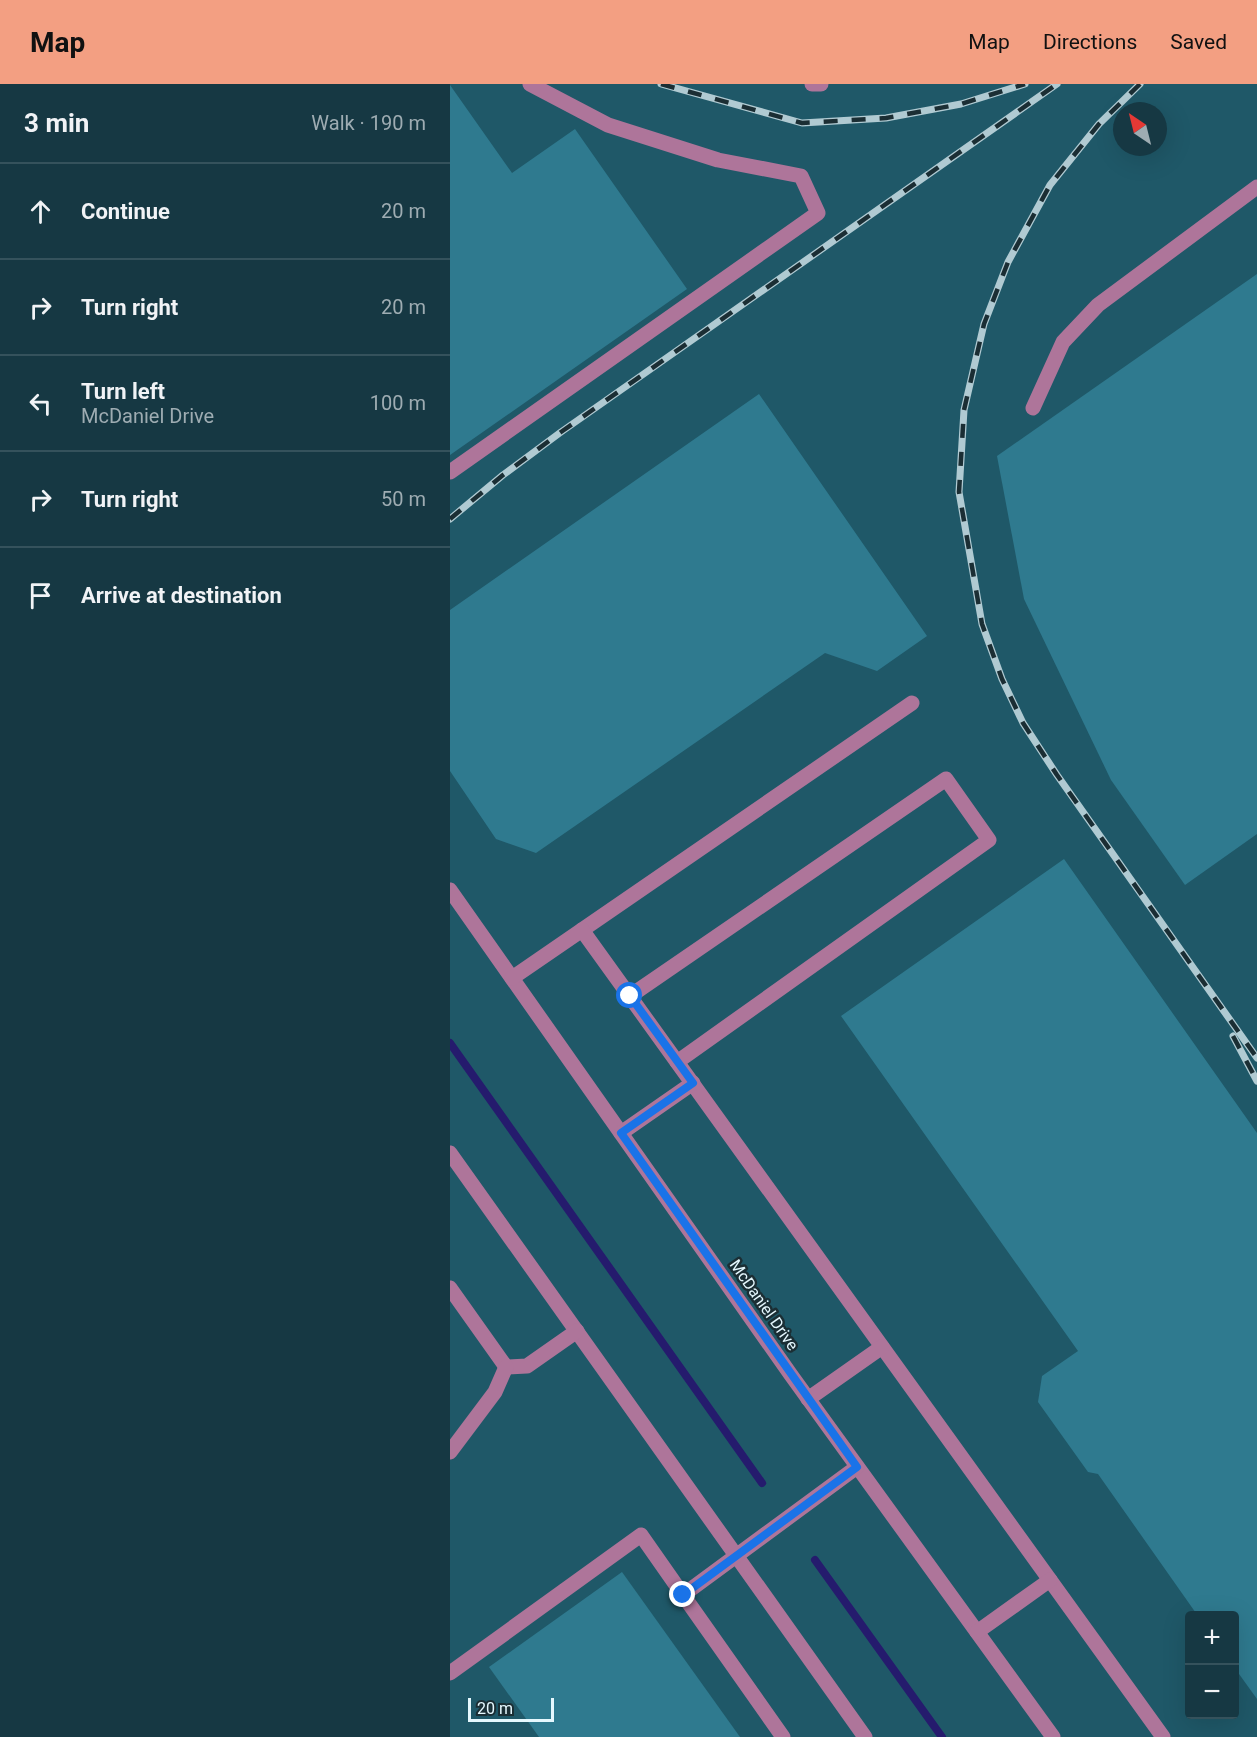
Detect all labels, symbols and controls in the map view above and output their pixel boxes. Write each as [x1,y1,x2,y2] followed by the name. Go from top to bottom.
[30,26,85,59] text: Map
[968,30,1010,54] text: Map
[1043,30,1137,54] text: Directions
[1170,30,1227,54] text: Saved
[1113,102,1167,156] north arrow
[24,108,89,138] text: 3 min
[311,111,426,135] text: Walk · 190 m
[24,195,57,228] icon: ahead
[81,199,170,224] text: Continue
[381,199,426,223] text: 20 m
[24,291,57,324] icon: right
[81,295,178,320] text: Turn right
[381,295,426,319] text: 20 m
[81,379,165,404] text: Turn left
[24,387,57,420] icon: left
[370,391,426,415] text: 100 m
[81,404,214,428] text: McDaniel Drive
[24,483,57,516] icon: right
[81,487,178,512] text: Turn right
[381,487,426,511] text: 50 m
[24,579,57,612] icon: arrive
[81,583,282,608] text: Arrive at destination
[616,982,642,1008] route start
[726,1256,802,1354] street label: McDaniel Drive
[669,1581,695,1607] route end
[1185,1611,1239,1719] map controls
[1185,1611,1239,1665] button: +
[1185,1665,1239,1719] button: −
[468,1695,554,1722] scale bar
[477,1699,513,1718] text: 20 m

